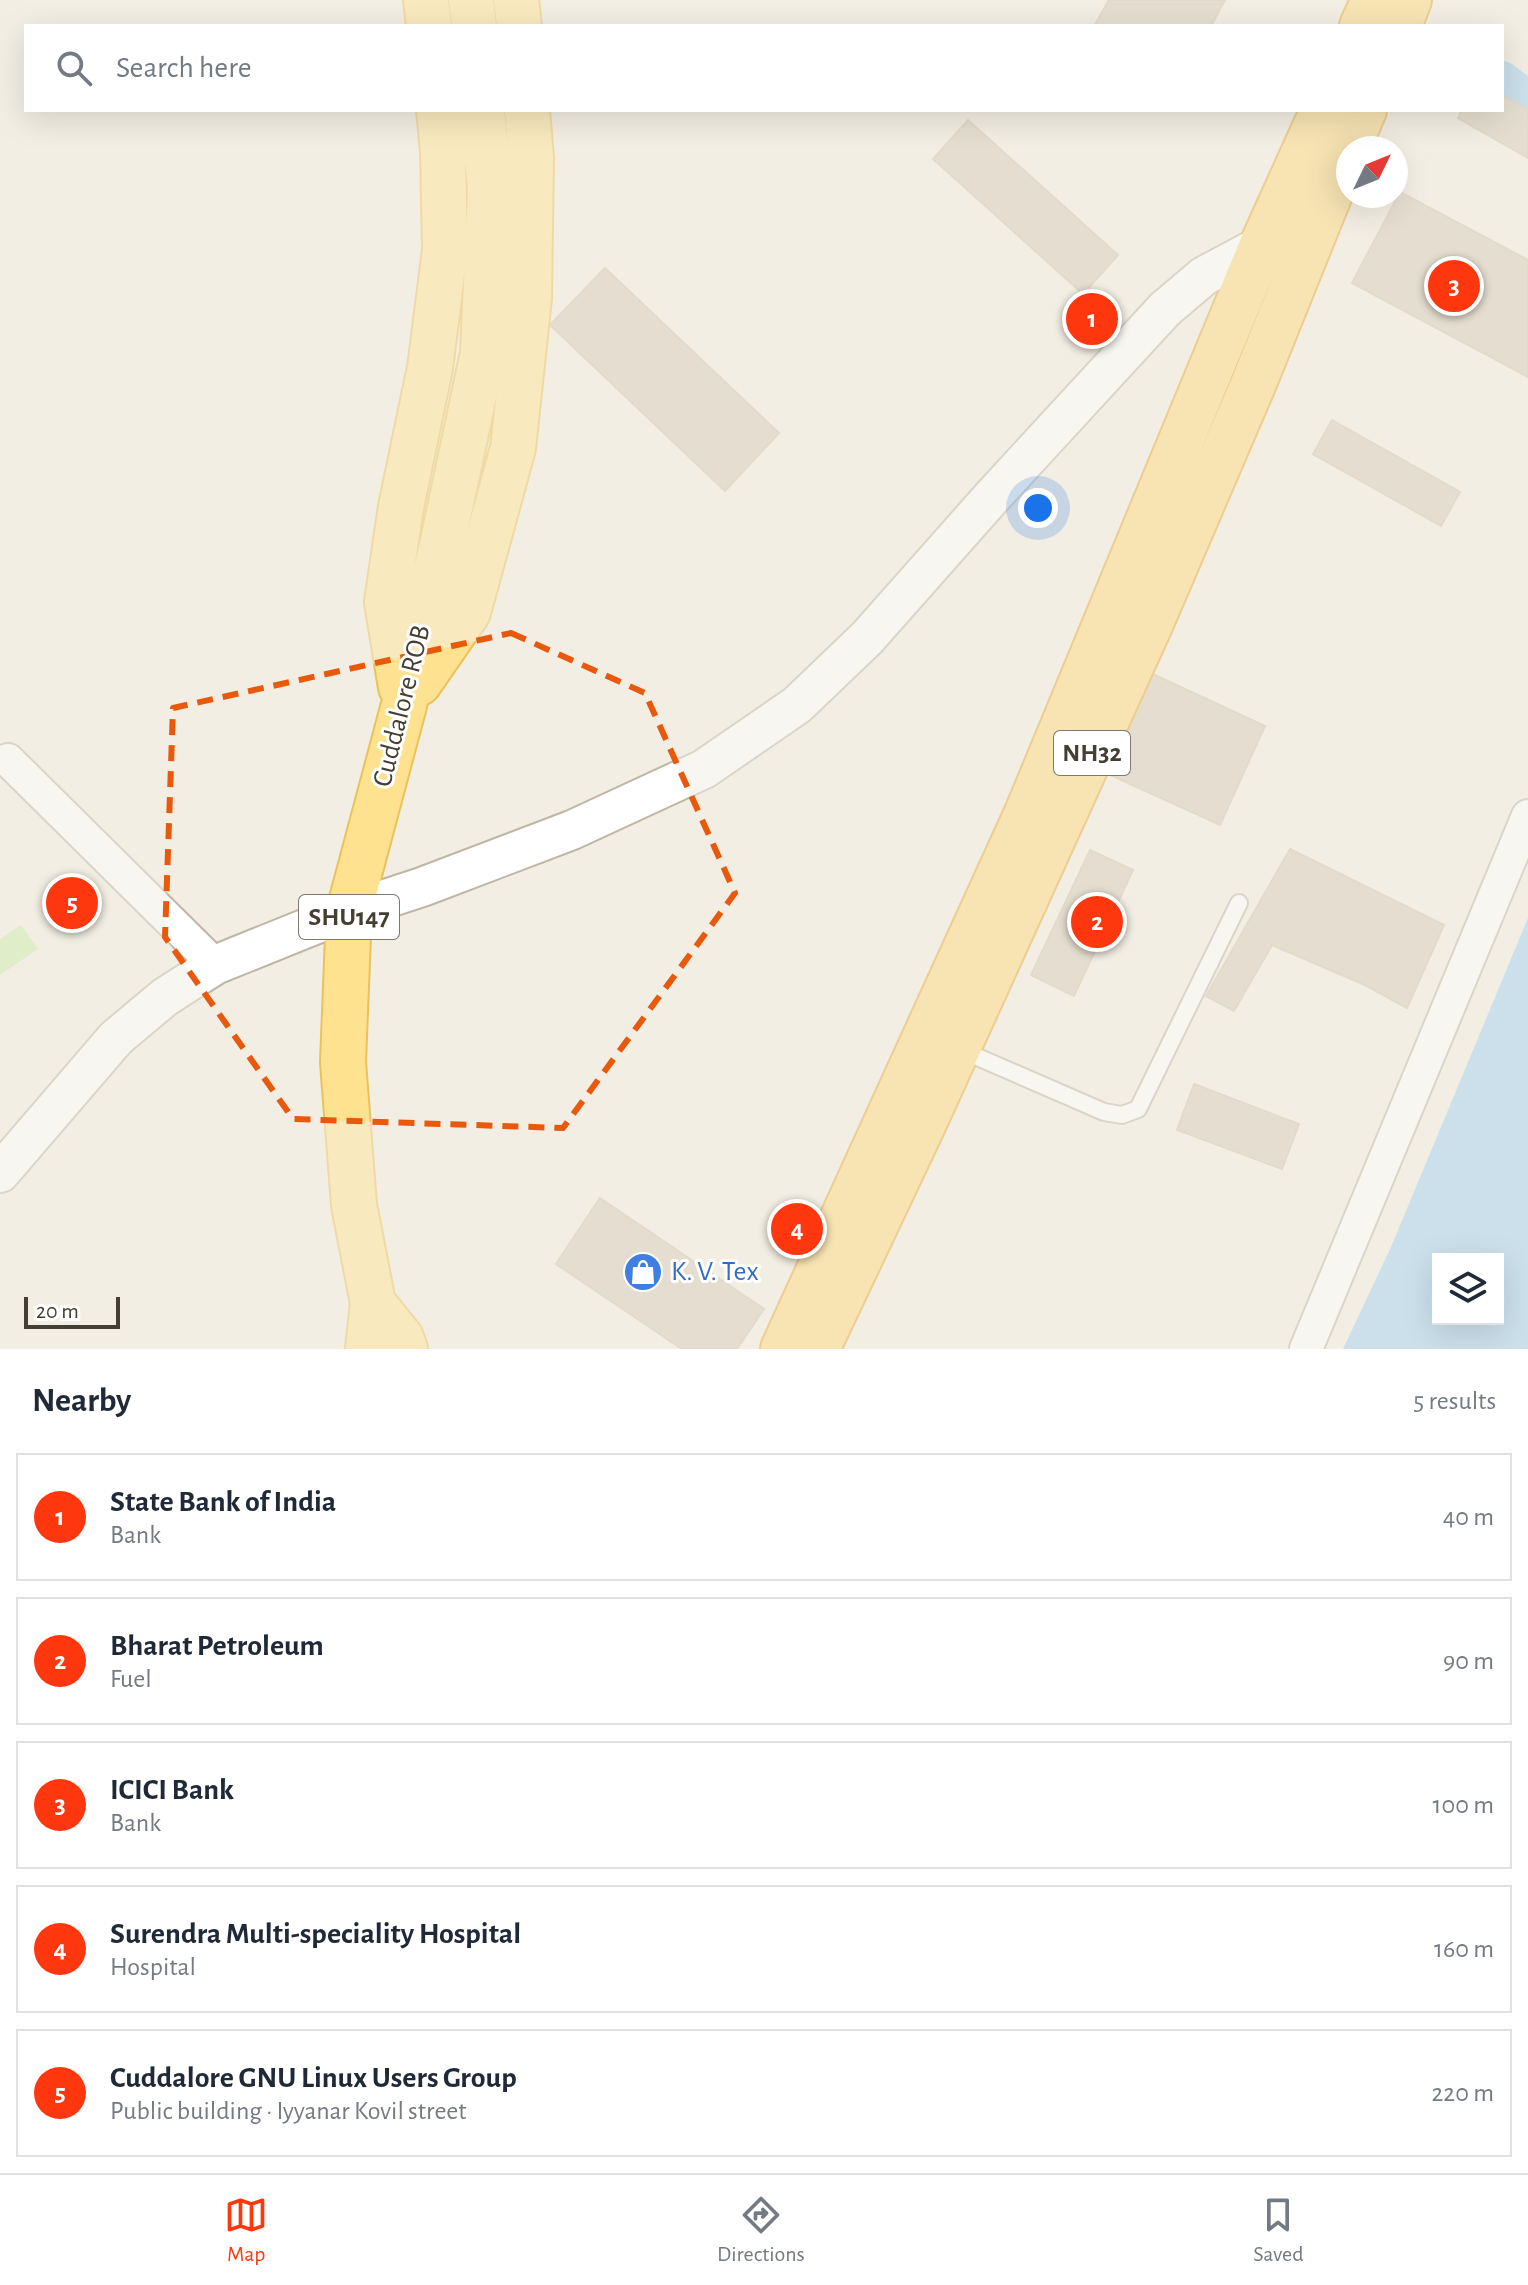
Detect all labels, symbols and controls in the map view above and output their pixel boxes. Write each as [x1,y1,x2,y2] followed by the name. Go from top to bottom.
[24,24,1504,112] search box
[52,46,96,90] icon: search
[116,53,252,83] text: Search here
[1336,136,1408,208] north arrow
[1428,256,1480,316] pin: 3
[1066,289,1118,349] pin: 1
[1018,488,1058,528] your location
[368,622,436,790] street label: Cuddalore ROB
[1054,731,1130,775] road number: NH32
[46,873,98,933] pin: 5
[1071,892,1123,952] pin: 2
[299,895,399,939] road number: SHU147
[771,1199,823,1259] pin: 4
[622,1251,664,1293] shop icon: K. V. Tex
[1432,1253,1504,1325] map controls
[1432,1253,1504,1325] button: layers
[671,1258,759,1286] place label: K. V. Tex
[24,1293,120,1329] scale bar
[36,1300,79,1322] text: 20 m
[32,1384,131,1418] text: Nearby
[1413,1388,1496,1414] text: 5 results
[110,1487,336,1517] text: State Bank of India
[55,1504,65,1530] text: 1
[1443,1504,1494,1530] text: 40 m
[110,1522,161,1548] text: Bank
[110,1631,324,1661] text: Bharat Petroleum
[54,1648,66,1674] text: 2
[1443,1648,1494,1674] text: 90 m
[110,1666,152,1692] text: Fuel
[110,1775,234,1805] text: ICICI Bank
[54,1792,66,1818] text: 3
[1433,1792,1494,1818] text: 100 m
[110,1810,161,1836] text: Bank
[110,1919,521,1949] text: Surendra Multi-speciality Hospital
[53,1936,67,1962] text: 4
[1434,1936,1494,1962] text: 160 m
[110,1954,196,1980] text: Hospital
[110,2063,517,2093] text: Cuddalore GNU Linux Users Group
[54,2080,66,2106] text: 5
[1432,2080,1494,2106] text: 220 m
[110,2098,467,2124] text: Public building · Iyyanar Kovil street
[224,2193,268,2267] tab: Map
[717,2193,805,2267] tab: Directions
[1253,2193,1304,2267] tab: Saved

